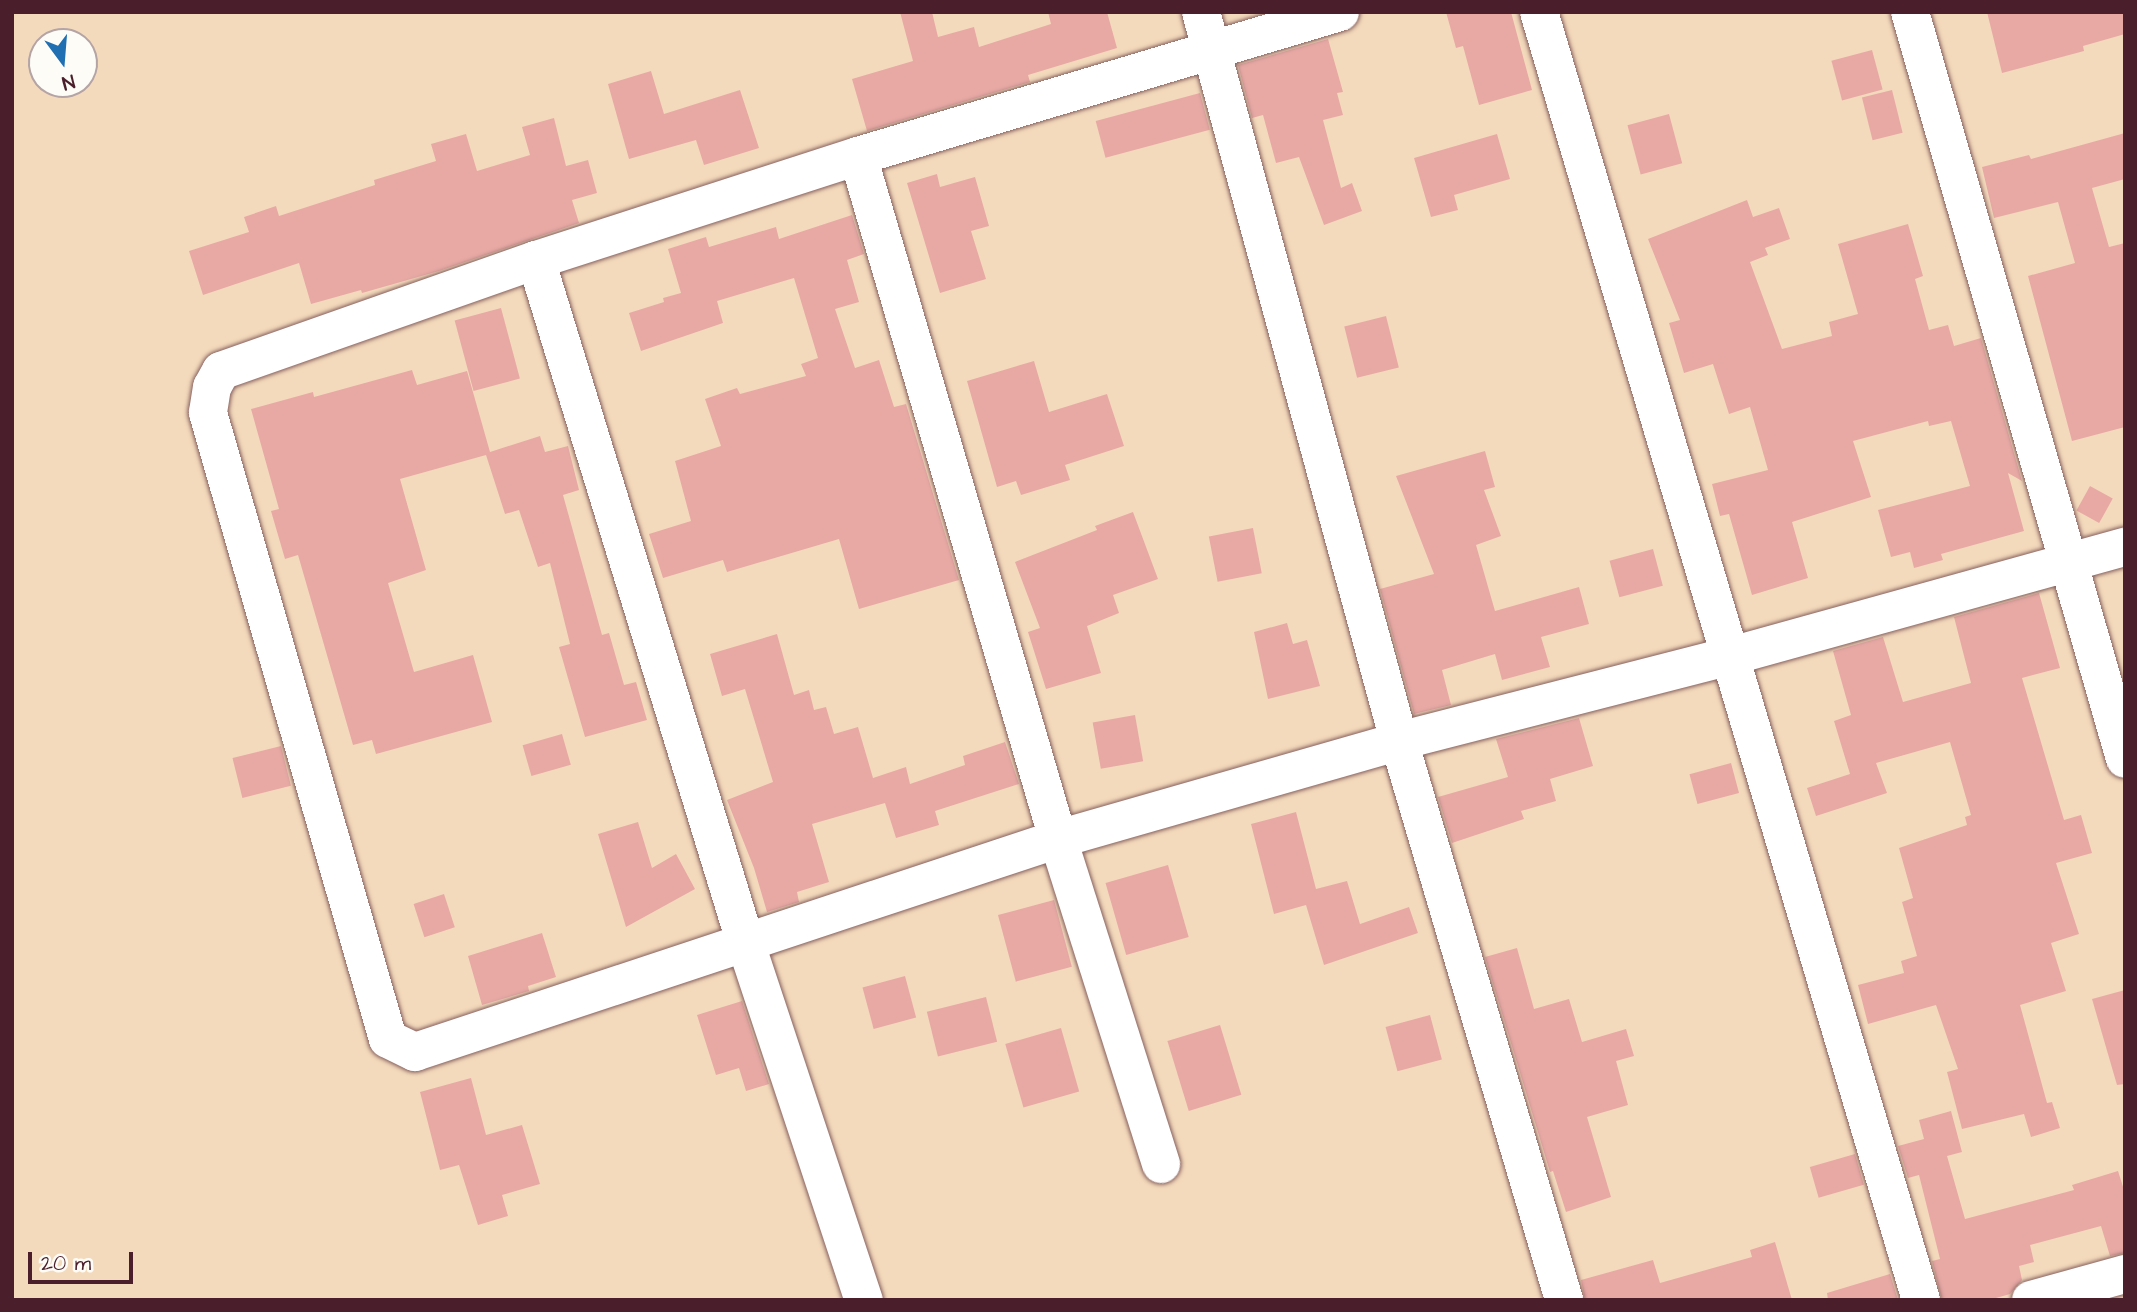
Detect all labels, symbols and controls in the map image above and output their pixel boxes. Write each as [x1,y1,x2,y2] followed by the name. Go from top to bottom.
[28,28,98,98] north arrow
[59,67,78,96] text: N
[32,1238,136,1282] scale bar
[41,1249,91,1278] text: 20 m

